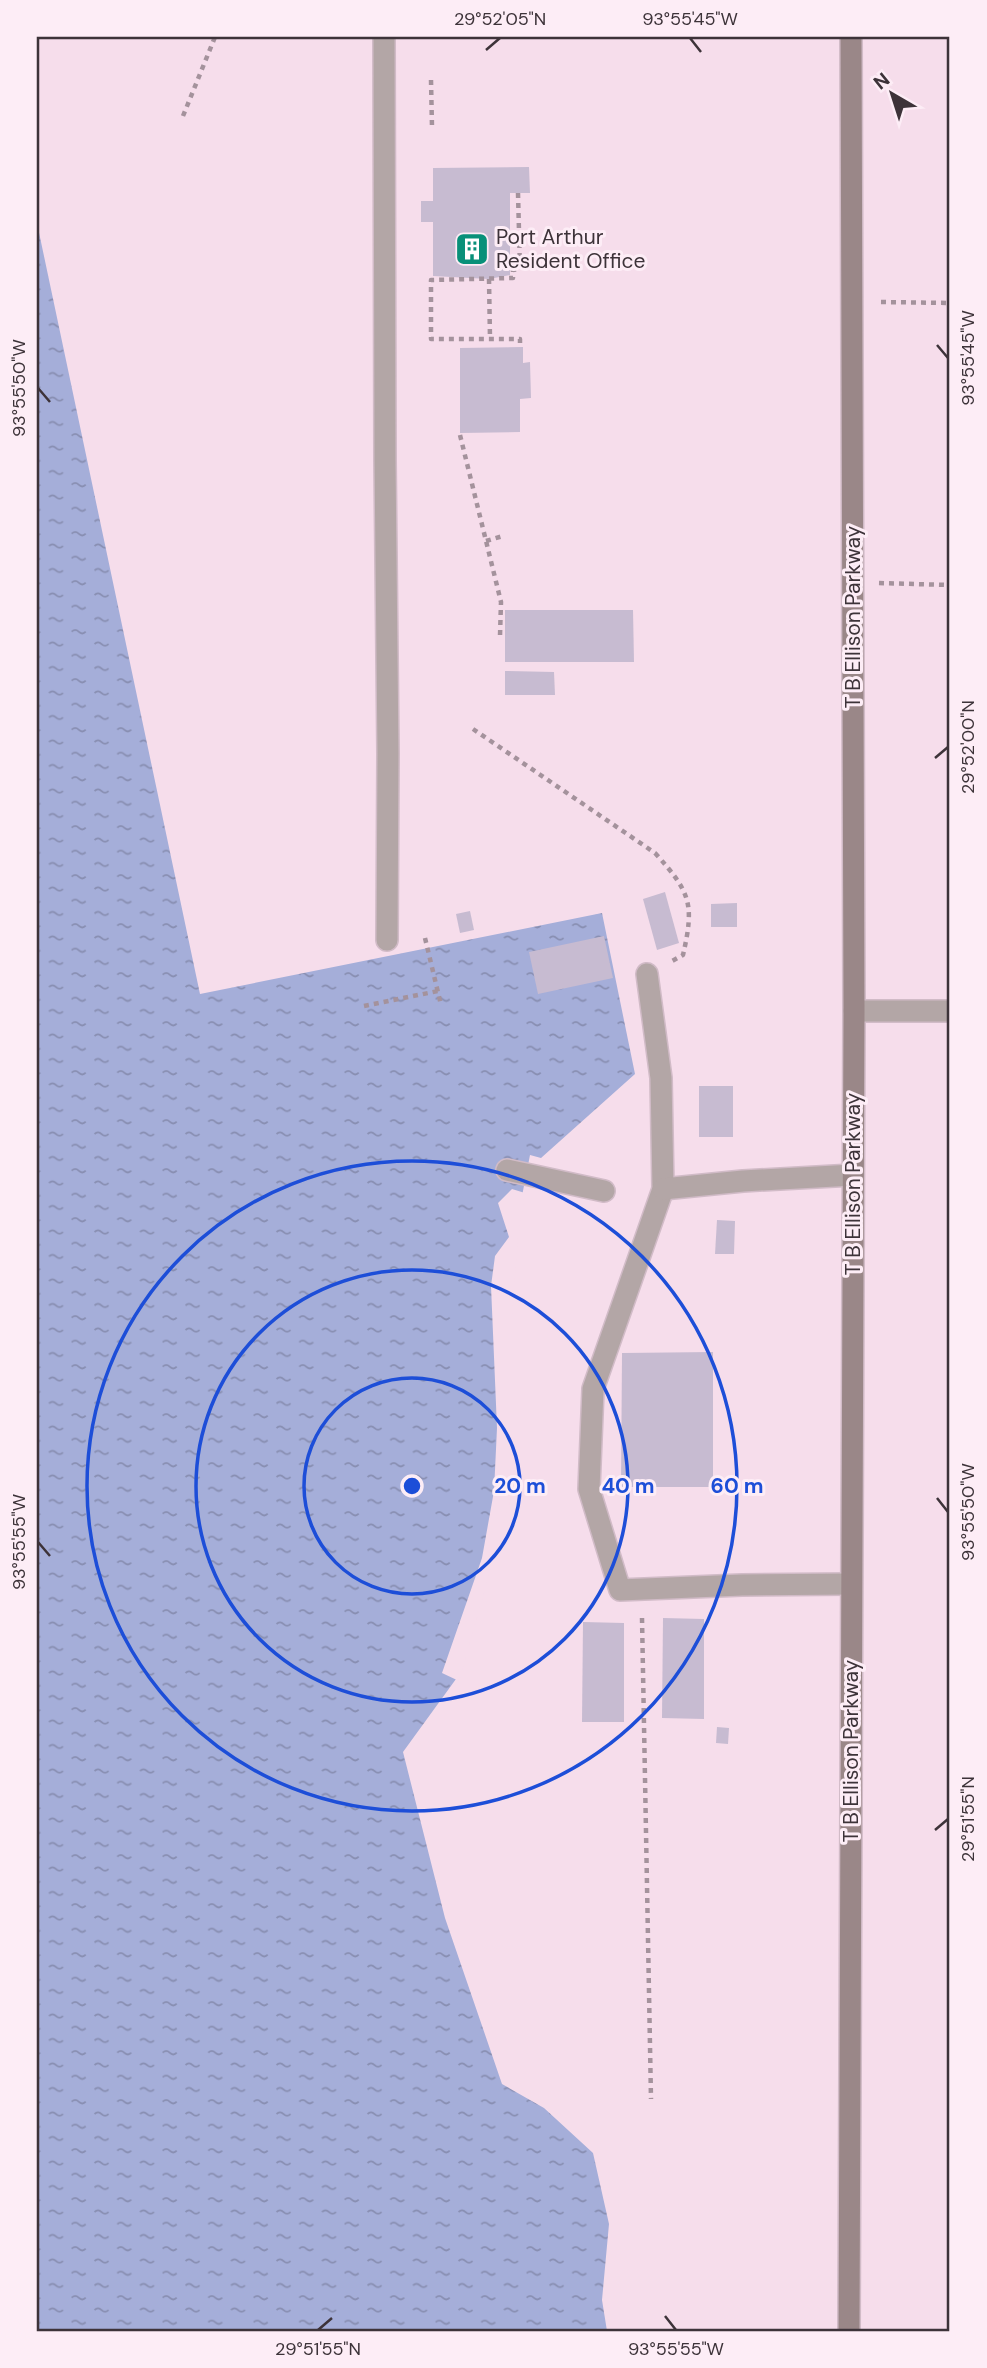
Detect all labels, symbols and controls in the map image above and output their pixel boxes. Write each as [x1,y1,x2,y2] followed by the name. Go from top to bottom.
[454,7,546,31] text: 29°52'05"N
[642,7,738,31] text: 93°55'45"W
[858,60,928,130] north arrow
[868,67,895,95] text: N
[496,223,646,275] place label: Port Arthur Resident Office
[453,230,491,268] building icon: Port Arthur Resident Office
[956,310,980,406] text: 93°55'45"W
[7,339,31,437] text: 93°55'50"W
[839,525,867,708] street label: T B Ellison Parkway
[956,700,980,794] text: 29°52'00"N
[839,1092,867,1275] street label: T B Ellison Parkway
[956,1463,980,1561] text: 93°55'50"W
[494,1472,546,1500] text: 20 m
[601,1472,655,1500] text: 40 m
[711,1472,763,1500] text: 60 m
[400,1474,424,1498] centre of rings
[7,1494,31,1590] text: 93°55'55"W
[837,1659,865,1842] street label: T B Ellison Parkway
[956,1776,980,1862] text: 29°51'55"N
[275,2337,361,2361] text: 29°51'55"N
[628,2337,724,2361] text: 93°55'55"W

